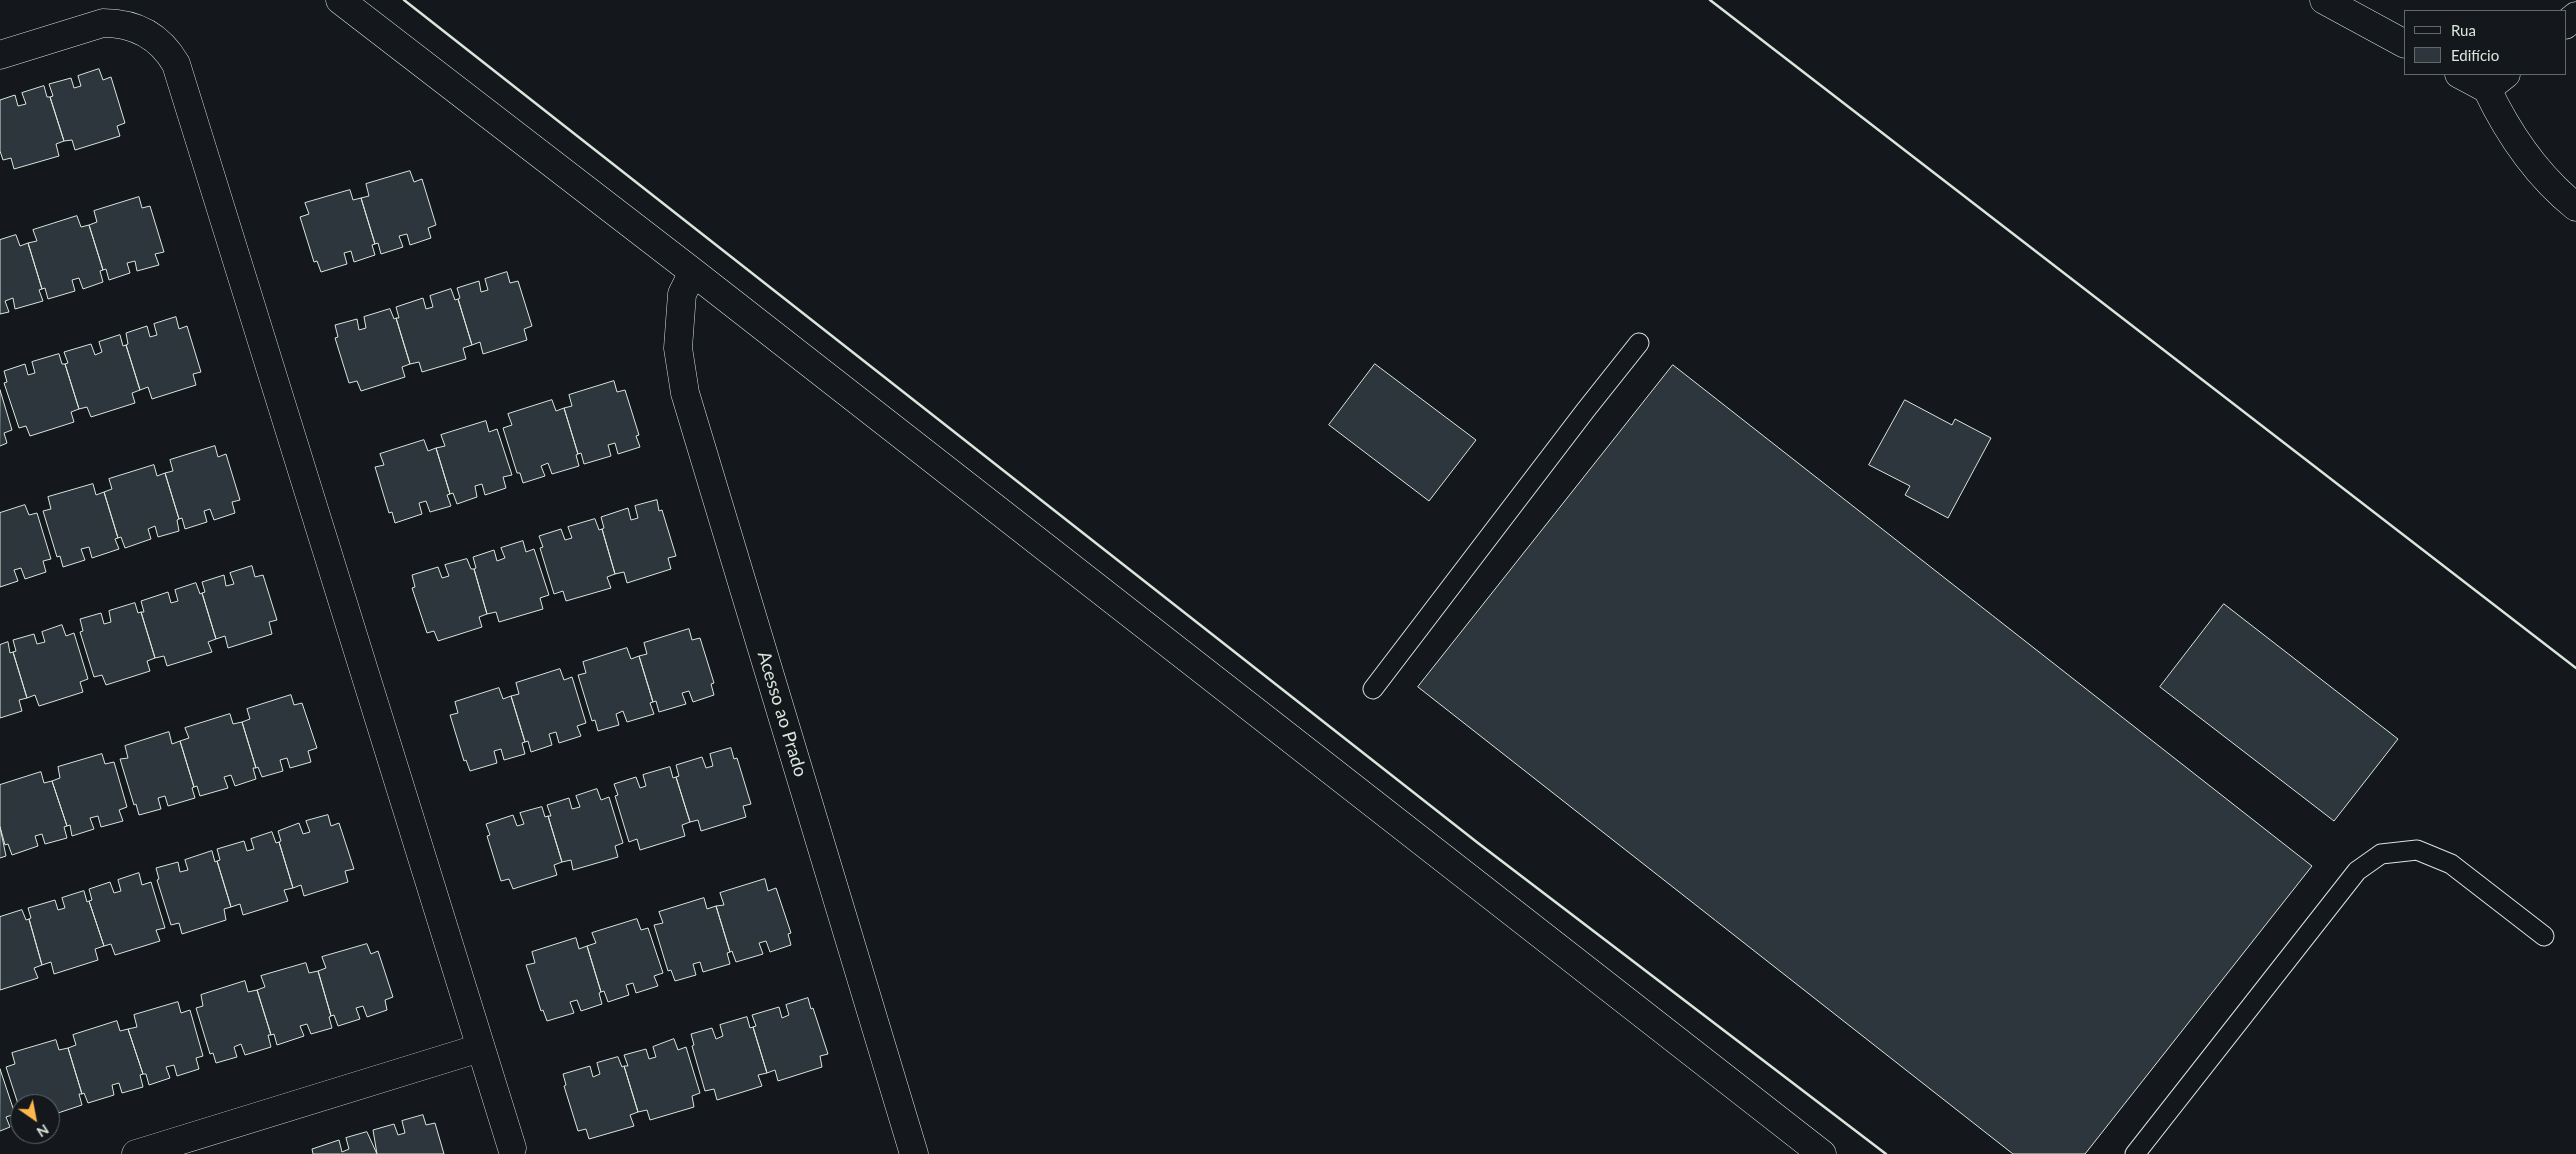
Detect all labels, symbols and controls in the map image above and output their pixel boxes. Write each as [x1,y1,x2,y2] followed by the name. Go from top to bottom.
[2404,10,2566,75] legend
[2451,21,2476,39] text: Rua
[2451,46,2499,64] text: Edifício
[753,649,811,779] street label: Acesso ao Prado
[10,1094,60,1144] north arrow
[34,1121,52,1141] text: N

